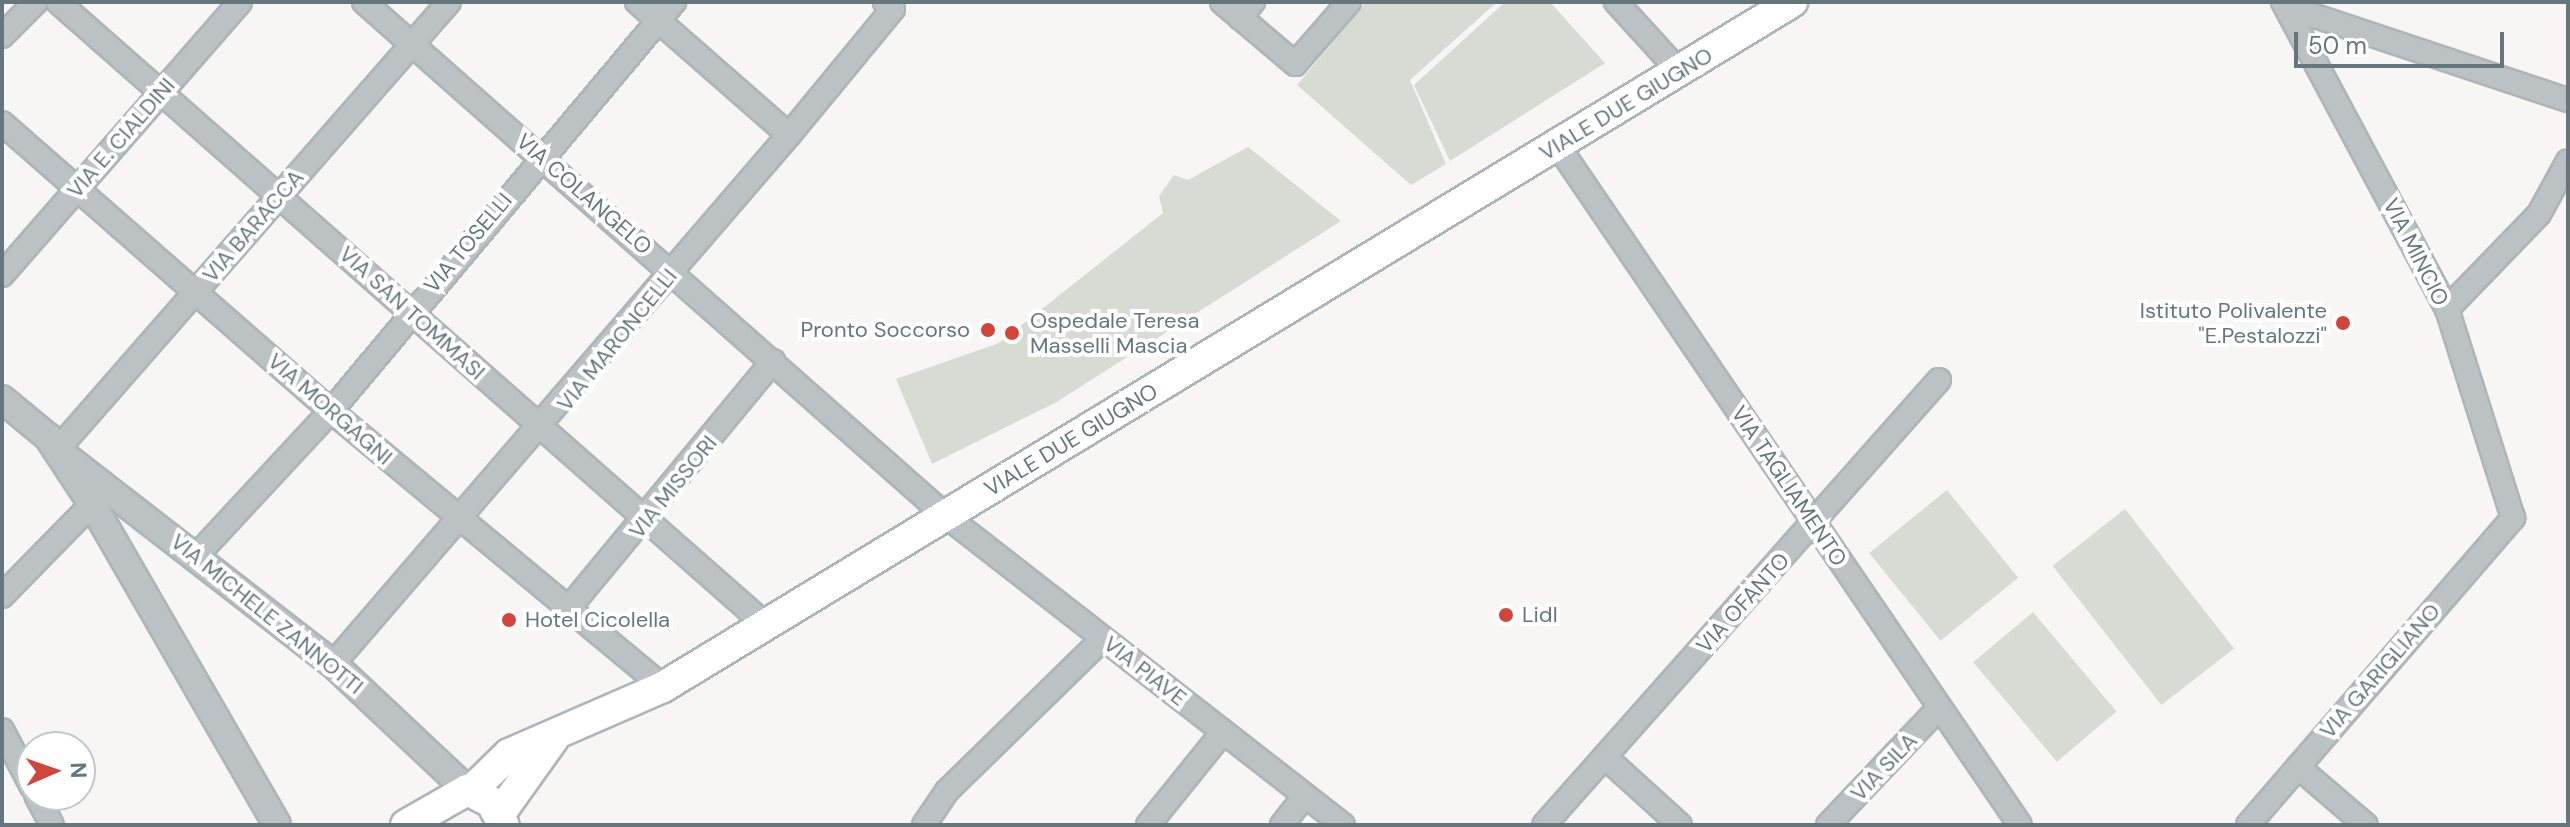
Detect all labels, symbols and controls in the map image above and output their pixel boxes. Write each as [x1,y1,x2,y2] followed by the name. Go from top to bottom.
[2298,16,2508,66] scale bar
[2308,30,2367,61] text: 50 m
[1535,42,1717,166] street label: VIALE DUE GIUGNO
[62,72,180,204] street label: VIA E. CIALDINI
[511,128,657,260] street label: VIA COLANGELO
[197,164,309,288] street label: VIA BARACCA
[419,188,517,298] street label: VIA TOSELLI
[2378,194,2454,310] street label: VIA MINCIO
[334,241,490,385] street label: VIA SAN TOMMASI
[552,264,682,416] street label: VIA MARONCELLI
[2140,297,2327,348] place label: Istituto Polivalente "E.Pestalozzi"
[1030,307,1199,358] place label: Ospedale Teresa Masselli Mascia
[2334,314,2352,332] marker: Istituto Polivalente "E.Pestalozzi"
[800,317,970,343] place label: Pronto Soccorso
[977,319,999,341] marker: Pronto Soccorso
[1001,322,1023,344] marker: Ospedale Teresa Masselli Mascia
[262,348,398,470] street label: VIA MORGAGNI
[980,378,1162,502] street label: VIALE DUE GIUGNO
[1726,401,1852,571] street label: VIA TAGLIAMENTO
[623,430,723,544] street label: VIA MISSORI
[165,528,369,700] street label: VIA MICHELE ZANNOTTI
[1691,547,1795,659] street label: VIA OFANTO
[2314,598,2446,744] street label: VIA GARIGLIANO
[1522,602,1558,628] place label: Lidl
[1497,606,1515,624] marker: Lidl
[525,607,670,633] place label: Hotel Cicolella
[500,611,518,629] marker: Hotel Cicolella
[1098,630,1192,712] street label: VIA PIAVE
[1845,727,1923,807] street label: VIA SILA
[16,731,96,811] north arrow
[64,762,93,779] text: N

